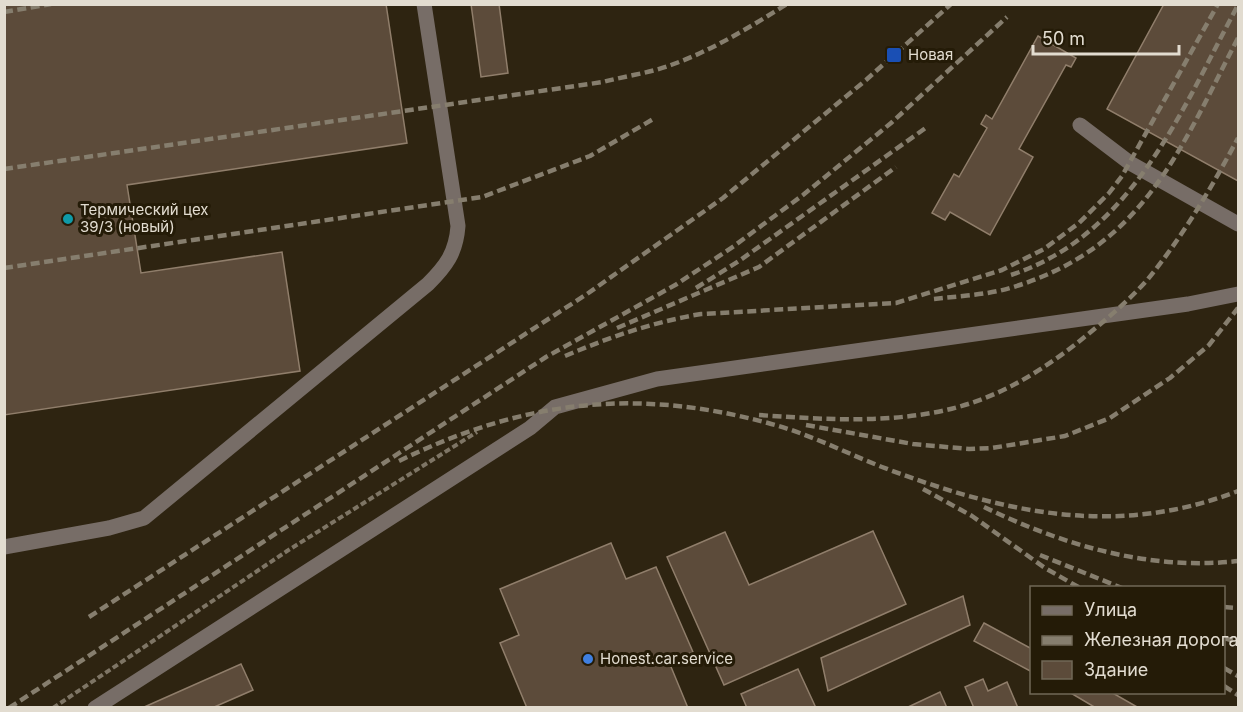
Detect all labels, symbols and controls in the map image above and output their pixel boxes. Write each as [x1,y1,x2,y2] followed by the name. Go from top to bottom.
[1033,18,1178,56] scale bar
[1042,28,1085,49] text: 50 m
[908,45,953,64] place label: Новая
[885,46,903,64] marker: Новая
[80,200,208,236] place label: Термический цех 39/3 (новый)
[61,212,75,226] marker: Термический цех 39/3 (новый)
[1030,586,1225,694] legend
[1084,599,1137,620] text: Улица
[1084,629,1239,650] text: Железная дорога
[600,649,733,668] place label: Honest.car.service
[581,652,595,666] marker: Honest.car.service
[1084,659,1148,680] text: Здание

